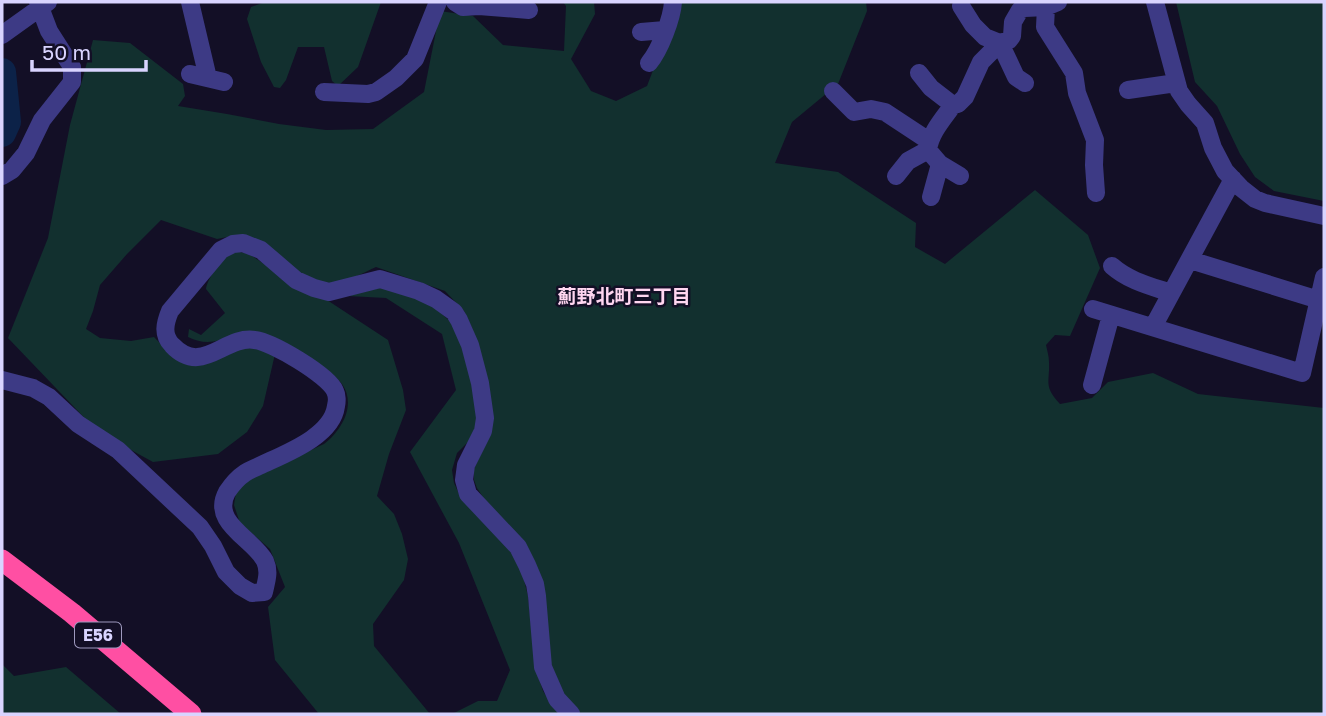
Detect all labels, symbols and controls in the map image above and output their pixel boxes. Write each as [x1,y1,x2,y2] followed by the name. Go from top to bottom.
[32,28,145,72] scale bar
[42,39,91,65] text: 50 m
[557,284,691,307] district label: 薊野北町三丁目
[75,622,121,648] road number: E56

